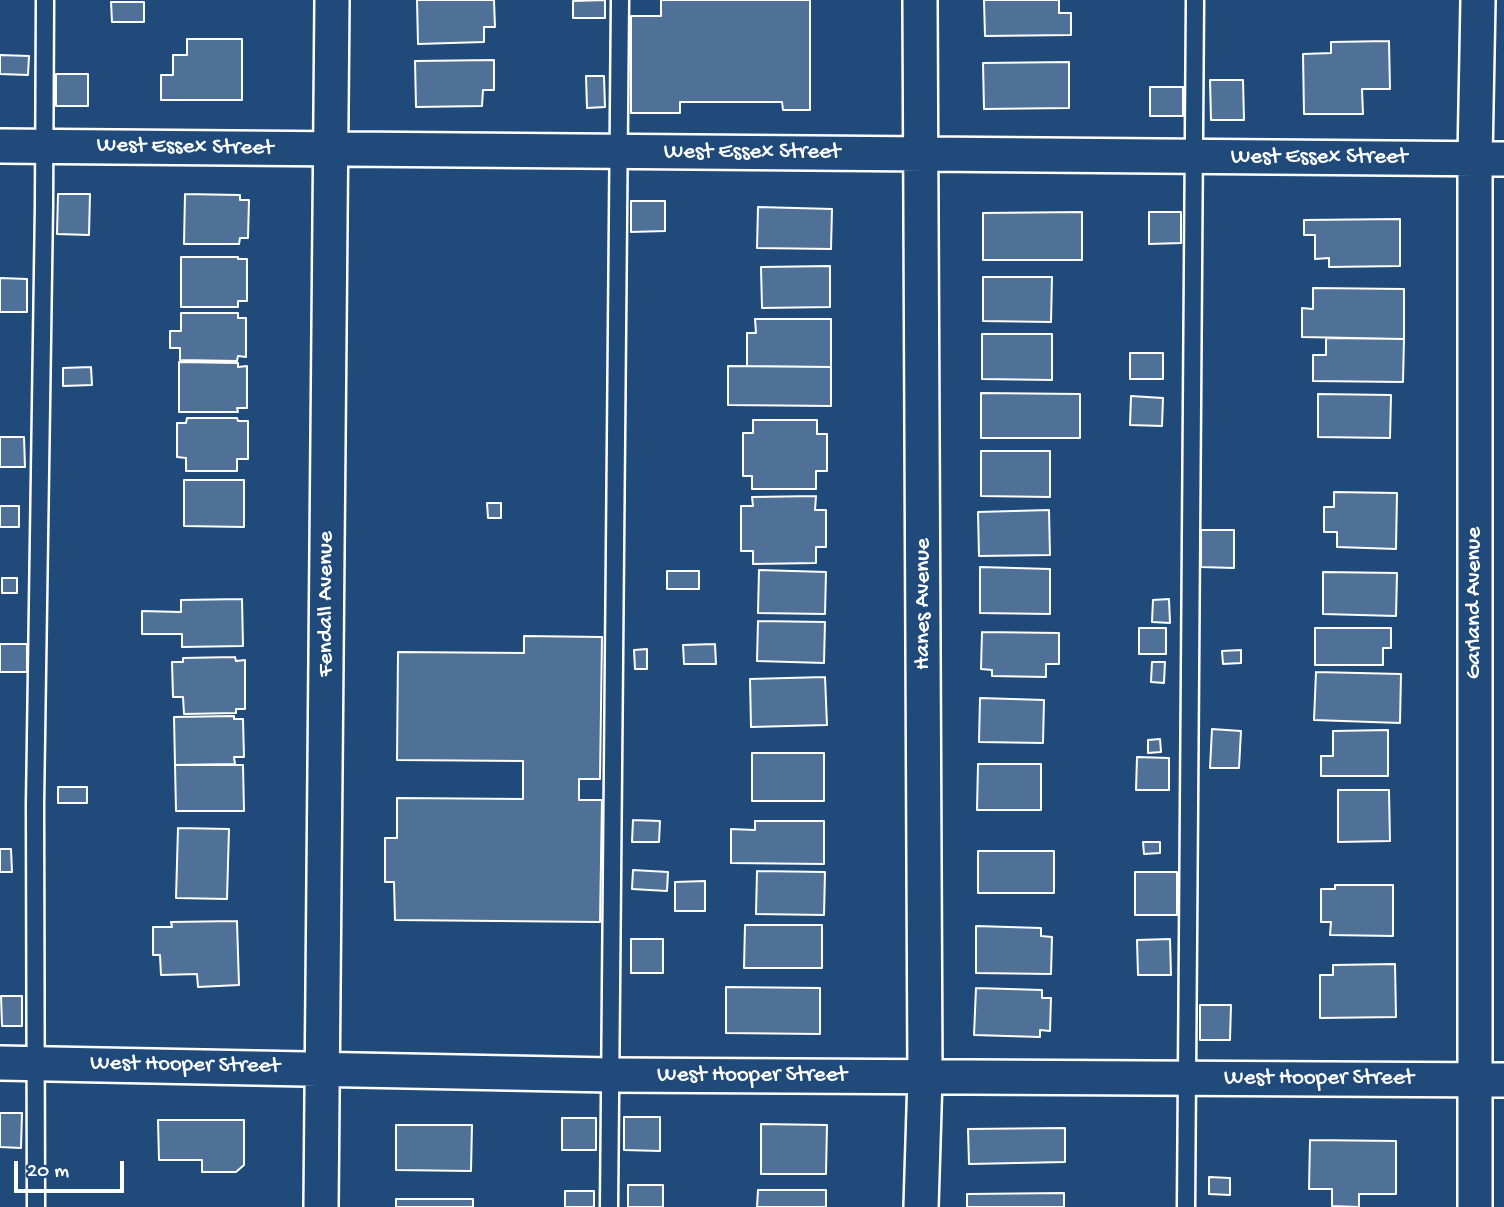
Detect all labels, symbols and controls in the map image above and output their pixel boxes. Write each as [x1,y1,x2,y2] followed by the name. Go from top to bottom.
[96,133,274,163] street label: West Essex Street
[664,139,840,167] street label: West Essex Street
[1231,144,1407,172] street label: West Essex Street
[1461,527,1489,679] street label: Garland Avenue
[313,531,341,677] street label: Fendall Avenue
[910,538,938,670] street label: Hanes Avenue
[90,1051,280,1081] street label: West Hooper Street
[657,1062,847,1090] street label: West Hooper Street
[1224,1065,1414,1093] street label: West Hooper Street
[18,1148,128,1192] scale bar
[27,1160,69,1185] text: 20 m

